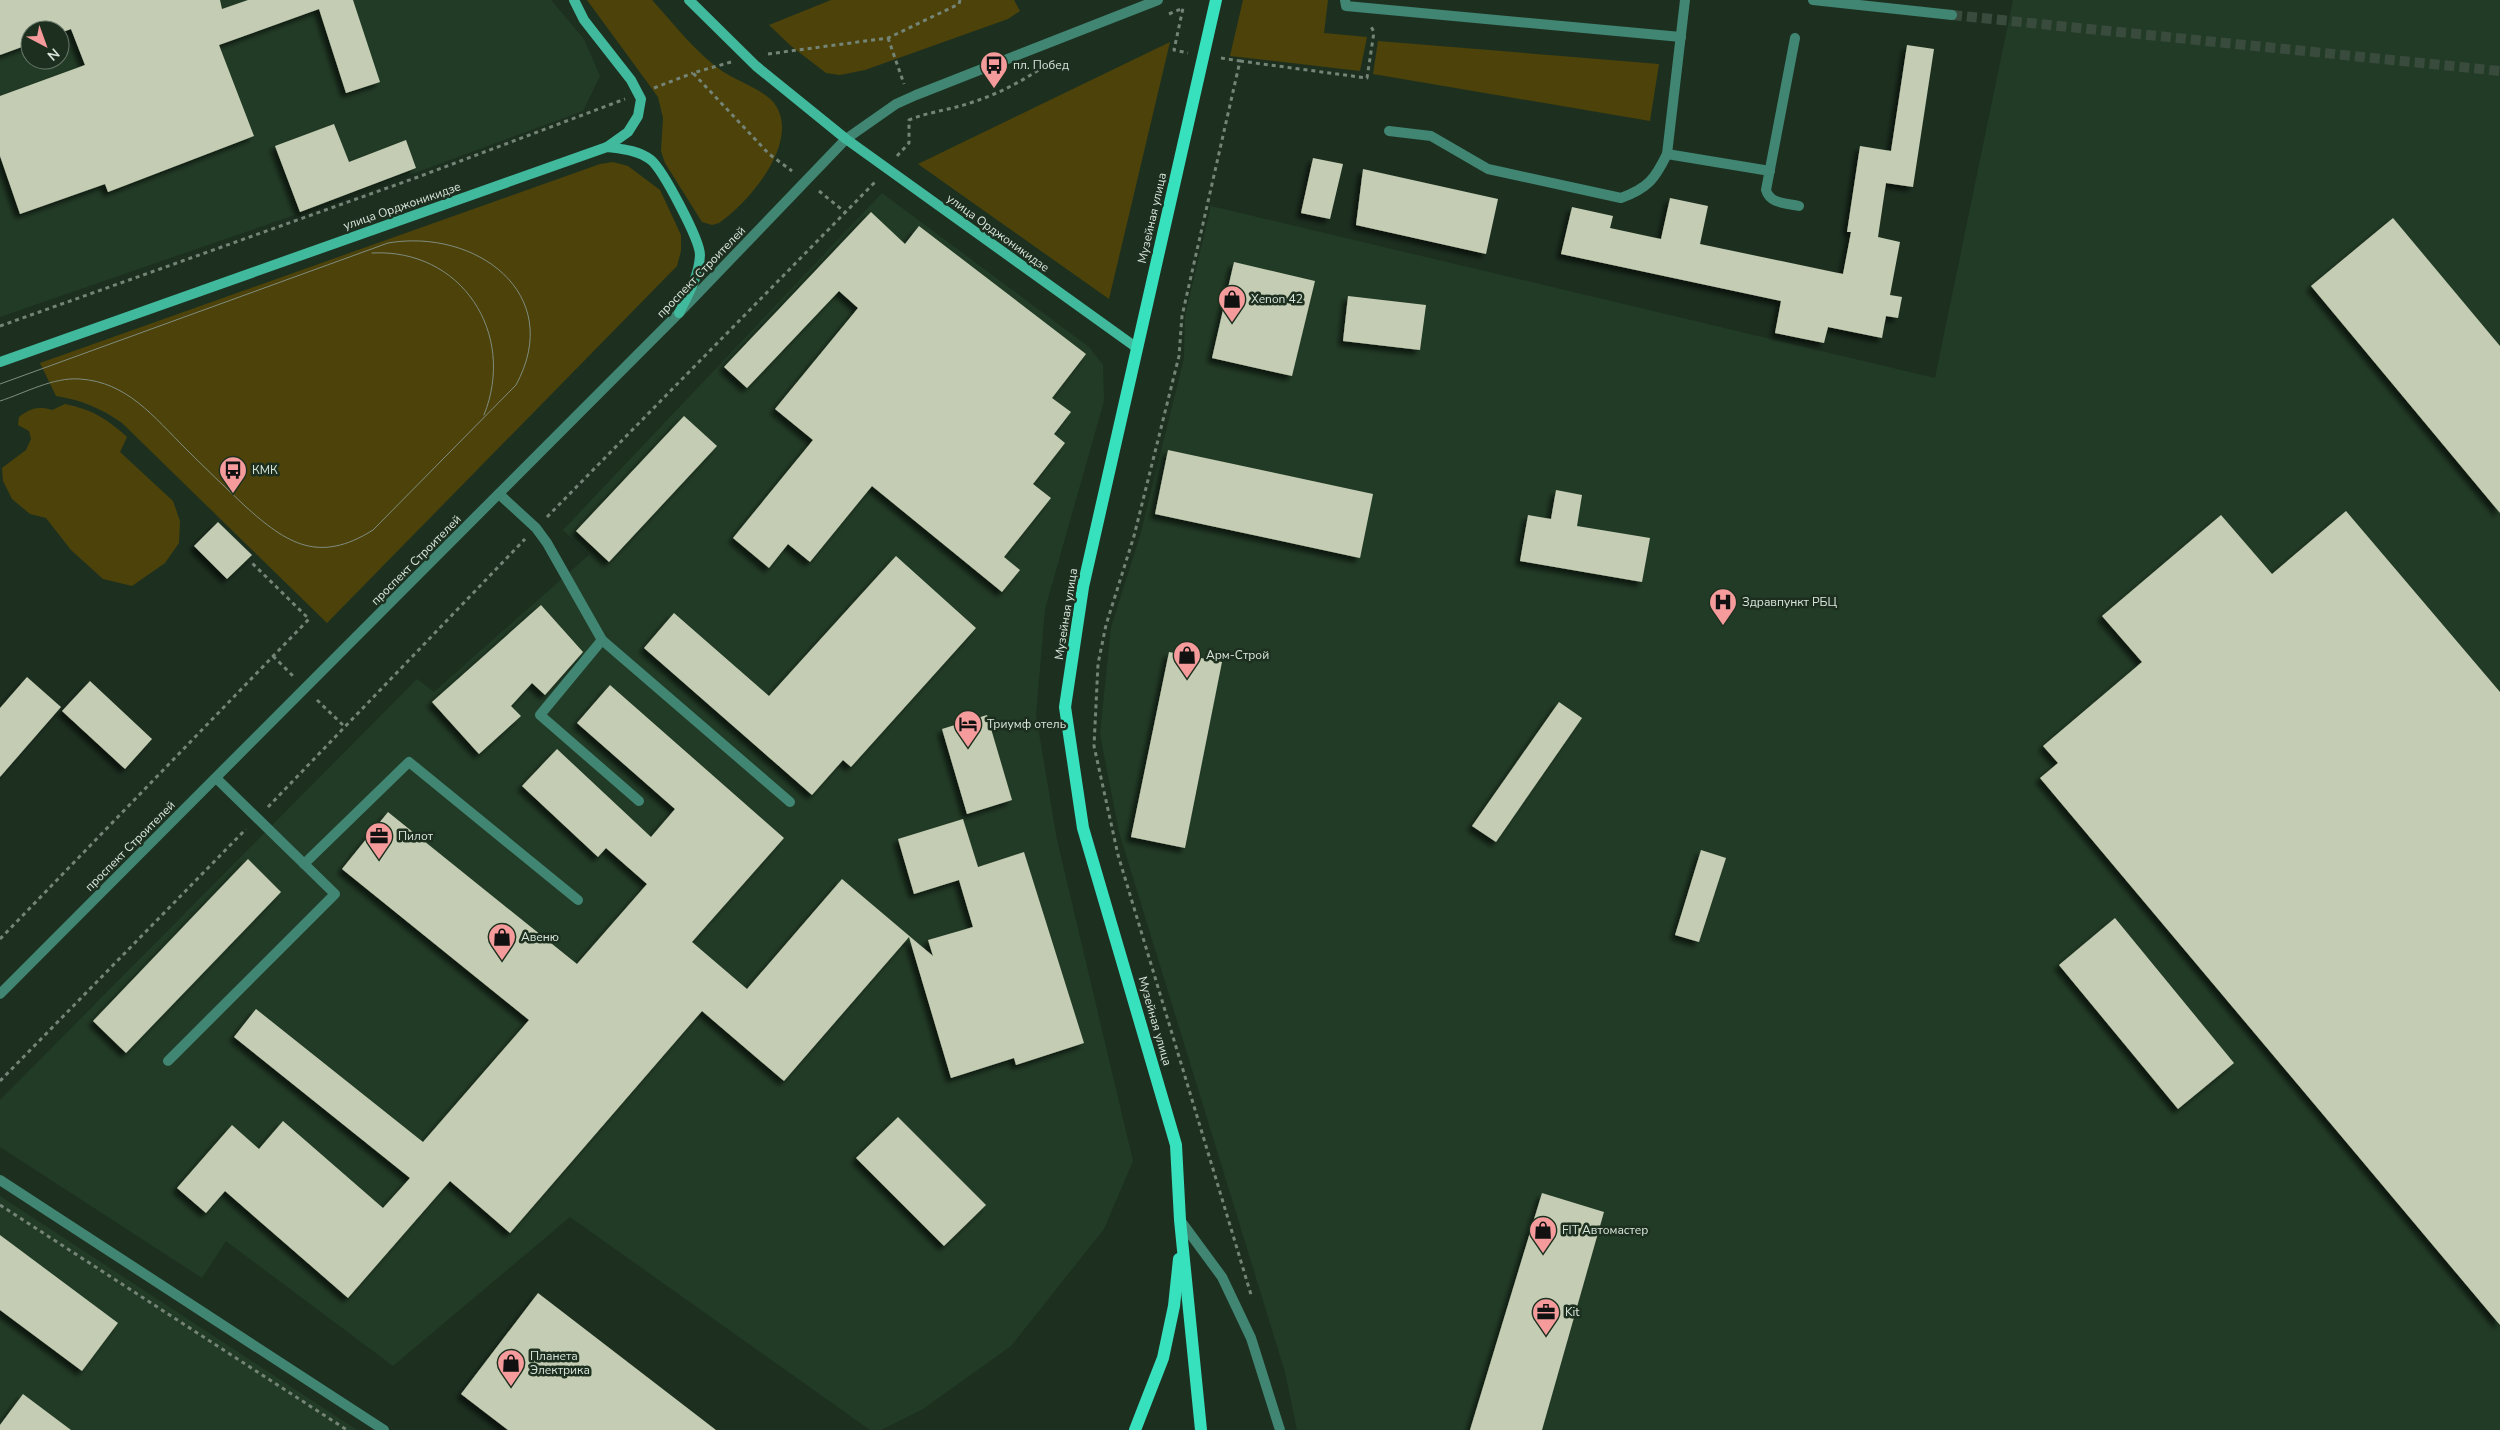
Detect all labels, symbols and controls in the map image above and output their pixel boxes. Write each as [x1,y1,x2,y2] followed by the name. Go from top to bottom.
[20,20,70,70] north arrow
[43,44,63,65] text: N
[979,50,1009,89] bus stop icon: пл. Побед
[1013,57,1069,73] place label: пл. Побед
[1134,171,1170,265] street label: Музейная улица
[341,178,463,234] street label: улица Орджоникидзе
[943,190,1053,276] street label: улица Орджоникидзе
[653,223,749,321] street label: проспект Строителей
[1217,284,1247,323] shop icon: Xenon 42
[1251,291,1303,307] place label: Xenon 42
[218,455,248,494] bus stop icon: КМК
[252,462,278,478] place label: КМК
[367,511,465,609] street label: проспект Строителей
[1051,567,1081,661] street label: Музейная улица
[1708,587,1738,626] hospital icon: Здравпункт РБЦ
[1742,594,1838,610] place label: Здравпункт РБЦ
[1172,640,1202,679] shop icon: Арм-Строй
[1206,647,1269,663] place label: Арм-Строй
[953,709,983,748] hotel icon: Триумф отель
[987,716,1066,732] place label: Триумф отель
[81,797,179,895] street label: проспект Строителей
[364,821,394,860] office icon: Пилот
[398,828,434,844] place label: Пилот
[487,922,517,961] shop icon: Авеню
[521,929,559,945] place label: Авеню
[1135,974,1175,1068] street label: Музейная улица
[1528,1215,1558,1254] shop icon: FIT Автомастер
[1562,1222,1648,1238] place label: FIT Автомастер
[1531,1297,1561,1336] office icon: Kit
[1565,1304,1580,1320] place label: Kit
[496,1348,526,1387] shop icon: Планета Электрика
[530,1348,590,1378] place label: Планета Электрика

